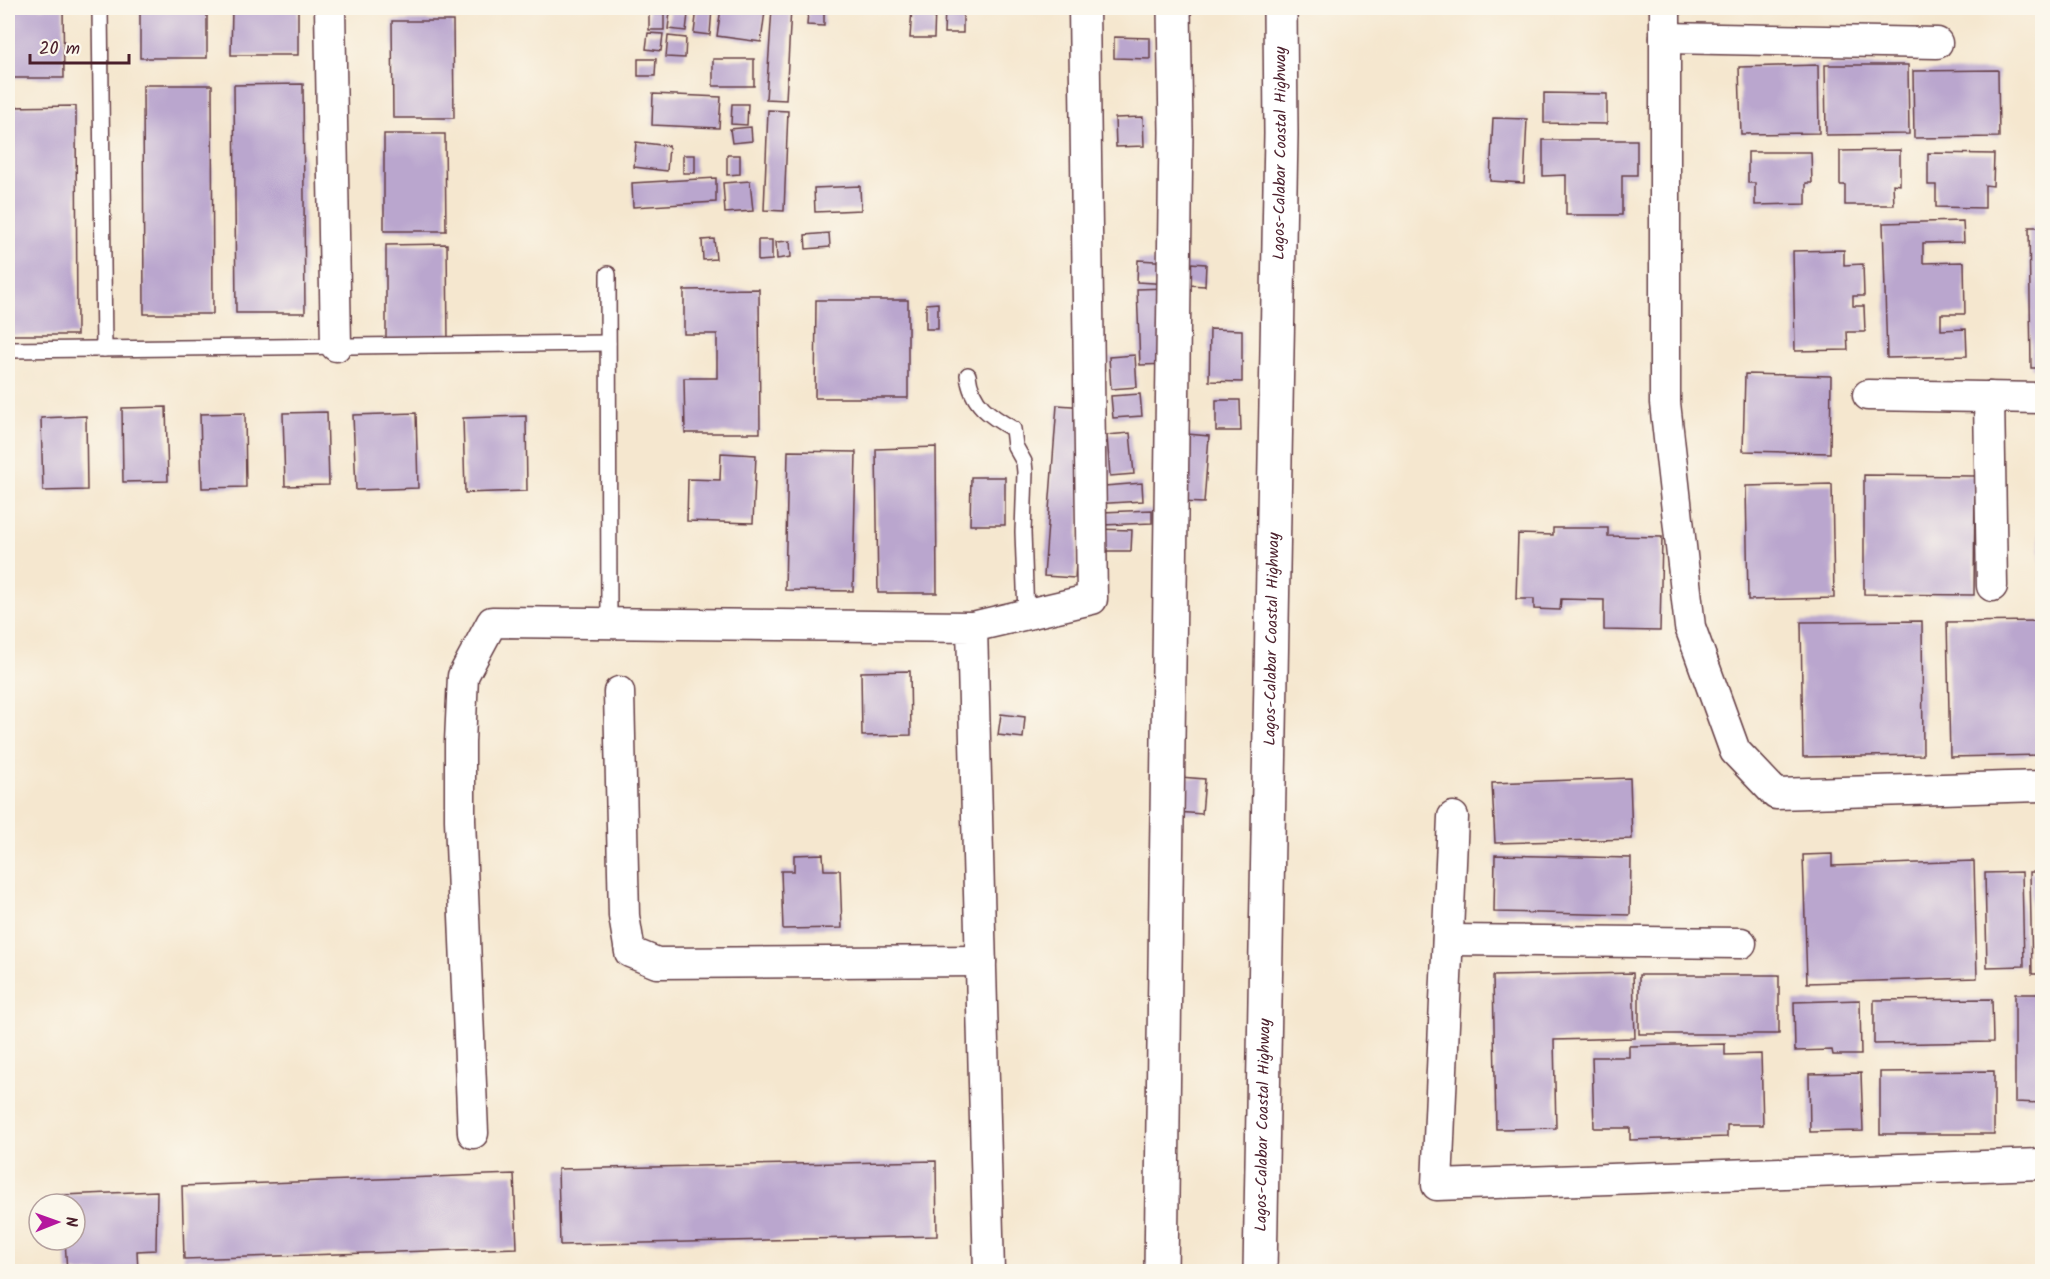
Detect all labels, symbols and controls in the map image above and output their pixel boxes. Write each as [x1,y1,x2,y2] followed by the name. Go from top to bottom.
[30,27,129,65] scale bar
[39,35,80,64] text: 20 m
[1266,46,1293,260] street label: Lagos-Calabar Coastal Highway
[1257,532,1286,746] street label: Lagos-Calabar Coastal Highway
[1248,1018,1277,1232] street label: Lagos-Calabar Coastal Highway
[27,1192,87,1252] north arrow
[58,1216,83,1227] text: N

